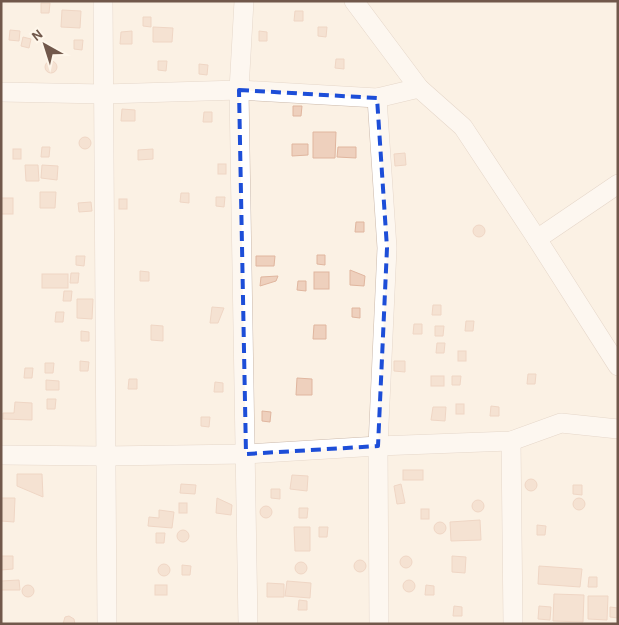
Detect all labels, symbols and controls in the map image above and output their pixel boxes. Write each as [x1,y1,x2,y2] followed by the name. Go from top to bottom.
[20,20,70,70] north arrow
[29,27,46,44] text: N

